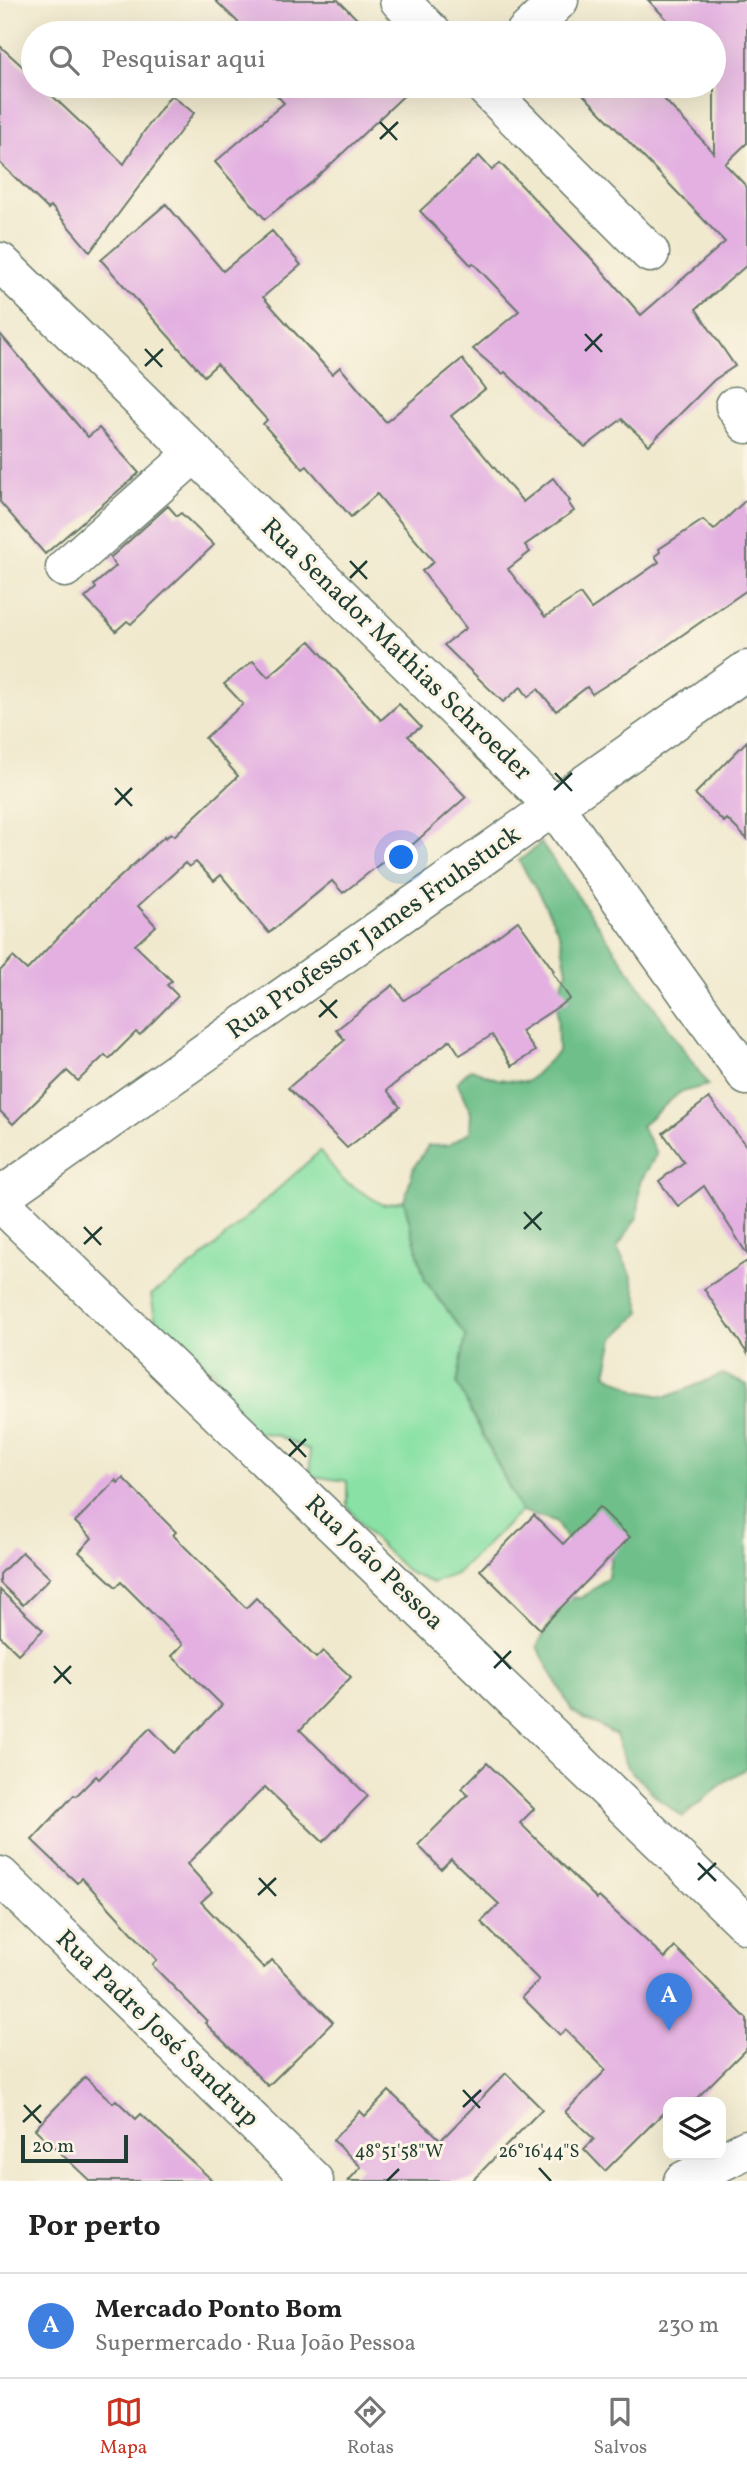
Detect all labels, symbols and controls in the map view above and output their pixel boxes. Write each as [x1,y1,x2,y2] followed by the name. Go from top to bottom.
[21,21,726,98] search box
[45,41,83,79] icon: search
[101,42,266,78] text: Pesquisar aqui
[252,510,540,790] street label: Rua Senador Mathias Schroeder
[220,817,528,1049] street label: Rua Professor James Fruhstuck
[384,840,418,874] your location
[296,1487,452,1639] street label: Rua João Pessoa
[47,1922,267,2136] street label: Rua Padre José Sandrup
[646,1973,692,2031] pin: A
[663,2097,726,2160] map controls
[663,2097,726,2160] button: layers
[21,2132,128,2164] scale bar
[32,2134,74,2160] text: 20 m
[355,2140,443,2165] text: 48°51'58"W
[499,2140,579,2165] text: 26°16'44"S
[28,2206,161,2248] text: Por perto
[95,2292,342,2328] text: Mercado Ponto Bom
[43,2310,59,2342] text: A
[657,2310,719,2342] text: 230 m
[95,2328,416,2360] text: Supermercado · Rua João Pessoa
[100,2393,147,2461] tab: Mapa
[347,2393,394,2461] tab: Rotas
[593,2393,647,2461] tab: Salvos

